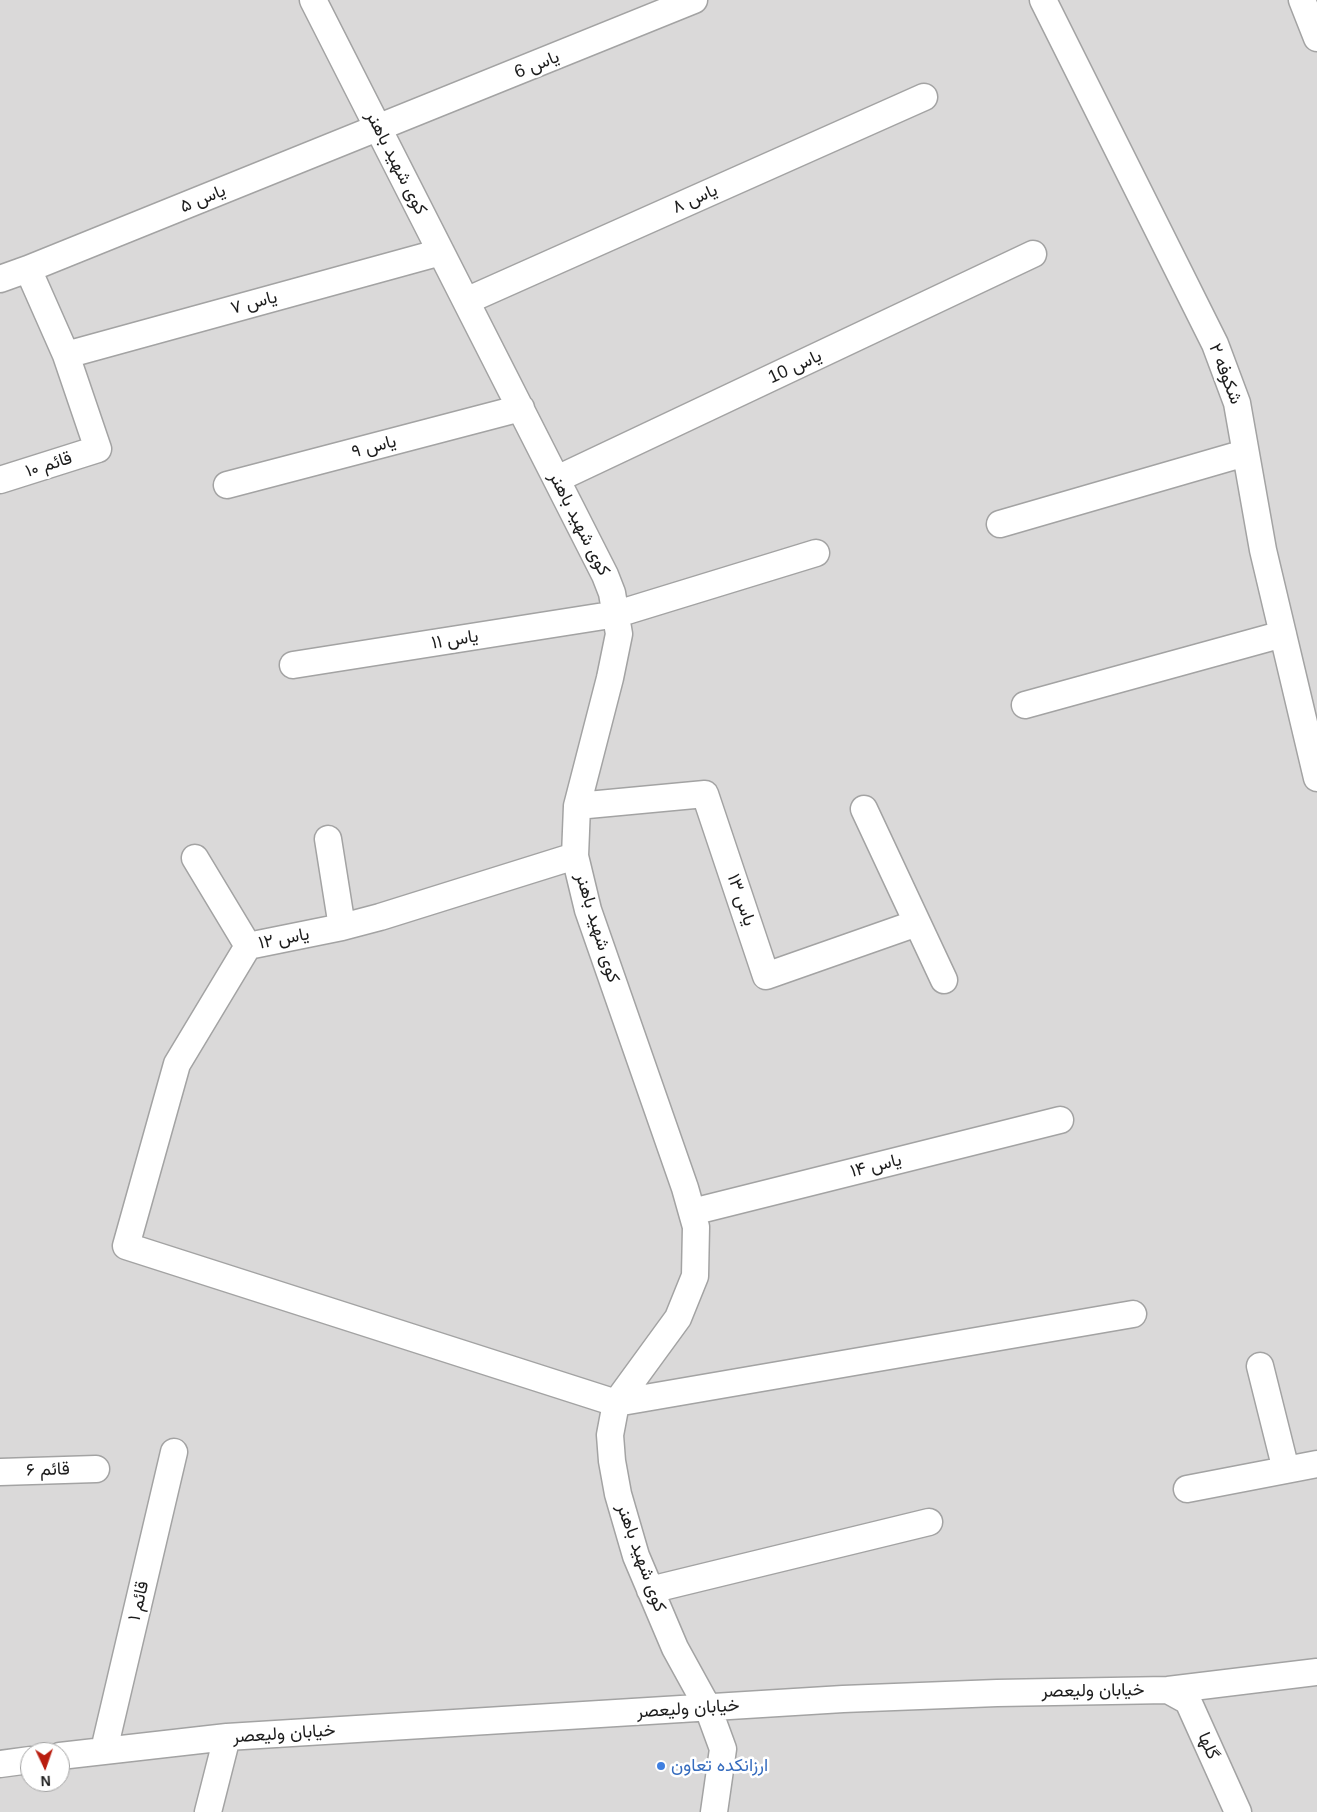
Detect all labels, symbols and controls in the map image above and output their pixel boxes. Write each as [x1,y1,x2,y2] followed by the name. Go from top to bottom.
[511,46,563,84] street label: یاس 6
[361,108,431,218] street label: کوی شهید باهنر
[177,180,229,218] street label: یاس ۵
[669,180,721,218] street label: یاس ۸
[228,286,280,320] street label: یاس ۷
[1204,341,1246,407] street label: شکوفه ۲
[765,345,825,389] street label: یاس 10
[349,431,399,463] street label: یاس ۹
[23,447,75,483] street label: قائم ۱۰
[544,469,614,579] street label: کوی شهید باهنر
[430,626,480,654] street label: یاس ۱۱
[570,871,624,985] street label: کوی شهید باهنر
[722,871,760,929] street label: یاس ۱۳
[257,924,311,954] street label: یاس ۱۲
[848,1149,904,1183] street label: یاس ۱۴
[26,1458,70,1482] street label: قائم ۶
[611,1501,671,1615] street label: کوی شهید باهنر
[124,1579,154,1623] street label: قائم ۱
[1041,1679,1145,1703] street label: خیابان ولیعصر
[636,1695,740,1723] street label: خیابان ولیعصر
[232,1720,336,1748] street label: خیابان ولیعصر
[1193,1729,1223,1763] street label: گلها
[20,1742,70,1792] north arrow
[671,1755,768,1777] place label: ارزانکده تعاون
[655,1760,667,1772] marker: ارزانکده تعاون
[40,1773,51,1789] text: N

